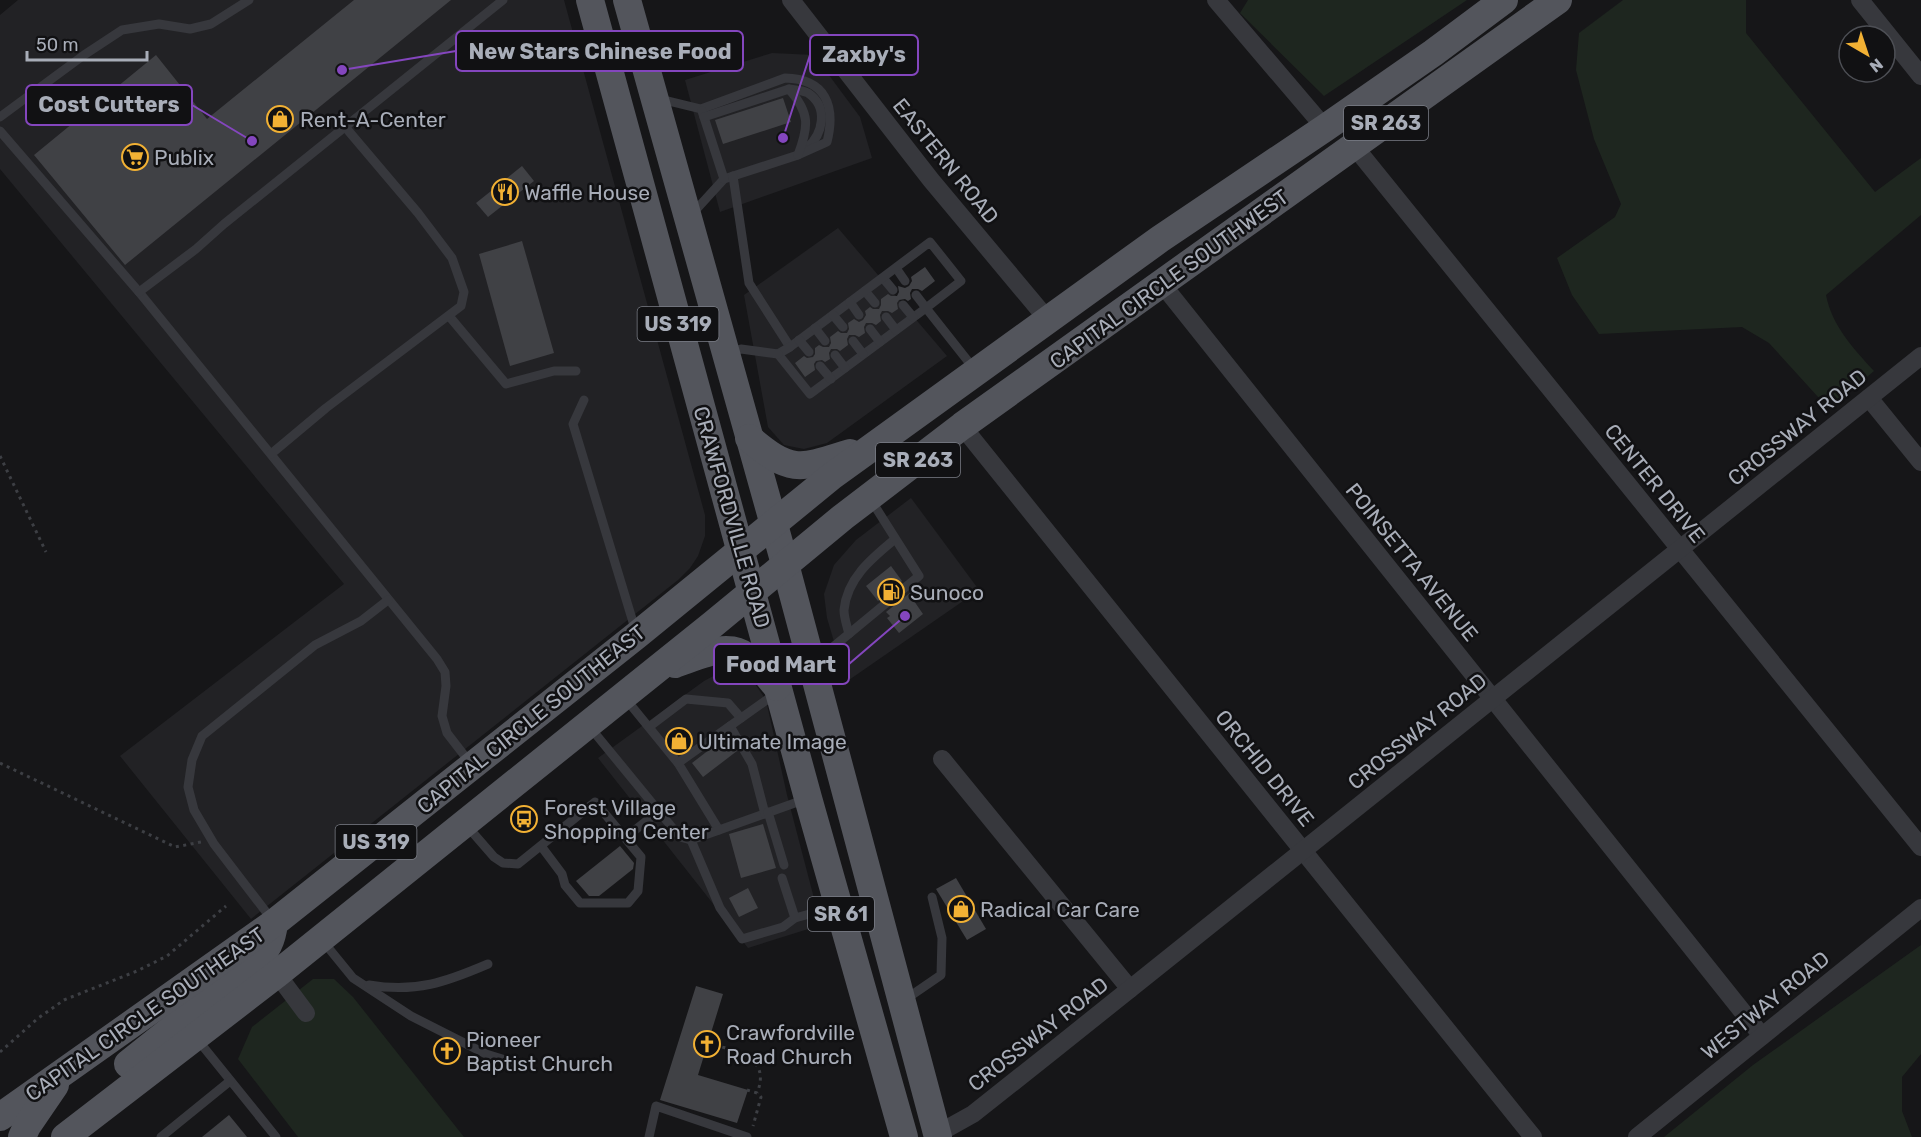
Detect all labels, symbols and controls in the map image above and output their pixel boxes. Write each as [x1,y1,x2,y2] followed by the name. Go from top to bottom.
[27,24,147,62] scale bar
[1837,24,1897,84] north arrow
[456,31,743,71] callout: New Stars Chinese Food
[36,34,79,56] text: 50 m
[810,35,918,75] callout: Zaxby's
[468,38,732,65] text: New Stars Chinese Food
[822,41,906,68] text: Zaxby's
[1866,54,1887,76] text: N
[26,85,192,125] callout: Cost Cutters
[38,91,180,118] text: Cost Cutters
[888,93,1004,229] street label: EASTERN ROAD
[265,104,295,134] shop icon: Rent-A-Center
[1344,106,1428,140] road number: SR 263
[300,107,446,132] place label: Rent-A-Center
[120,142,150,172] supermarket icon: Publix
[154,145,214,170] place label: Publix
[490,177,520,207] restaurant icon: Waffle House
[524,180,650,205] place label: Waffle House
[1045,184,1293,374] street label: CAPITAL CIRCLE SOUTHWEST
[638,307,718,341] road number: US 319
[1723,363,1871,491] street label: CROSSWAY ROAD
[688,403,776,631] street label: CRAWFORDVILLE ROAD
[1599,419,1711,547] street label: CENTER DRIVE
[876,443,960,477] road number: SR 263
[1341,478,1483,646] street label: POINSETTA AVENUE
[876,577,906,607] fuel station icon: Sunoco
[910,580,984,605] place label: Sunoco
[412,619,650,819] street label: CAPITAL CIRCLE SOUTHEAST
[714,644,849,684] callout: Food Mart
[726,651,836,678] text: Food Mart
[1343,667,1491,795] street label: CROSSWAY ROAD
[1210,705,1320,831] street label: ORCHID DRIVE
[664,726,694,756] shop icon: Ultimate Image
[698,729,847,754] place label: Ultimate Image
[544,795,709,844] place label: Forest Village Shopping Center
[509,804,539,834] bus stop icon: Forest Village Shopping Center
[336,825,416,859] road number: US 319
[946,894,976,924] shop icon: Radical Car Care
[808,897,874,931] road number: SR 61
[980,897,1140,922] place label: Radical Car Care
[21,922,269,1106] street label: CAPITAL CIRCLE SOUTHEAST
[1696,946,1834,1064] street label: WESTWAY ROAD
[963,972,1113,1096] street label: CROSSWAY ROAD
[726,1020,855,1069] place label: Crawfordville Road Church
[466,1027,613,1076] place label: Pioneer Baptist Church
[692,1029,722,1059] church icon: Crawfordville Road Church
[432,1036,462,1066] church icon: Pioneer Baptist Church

